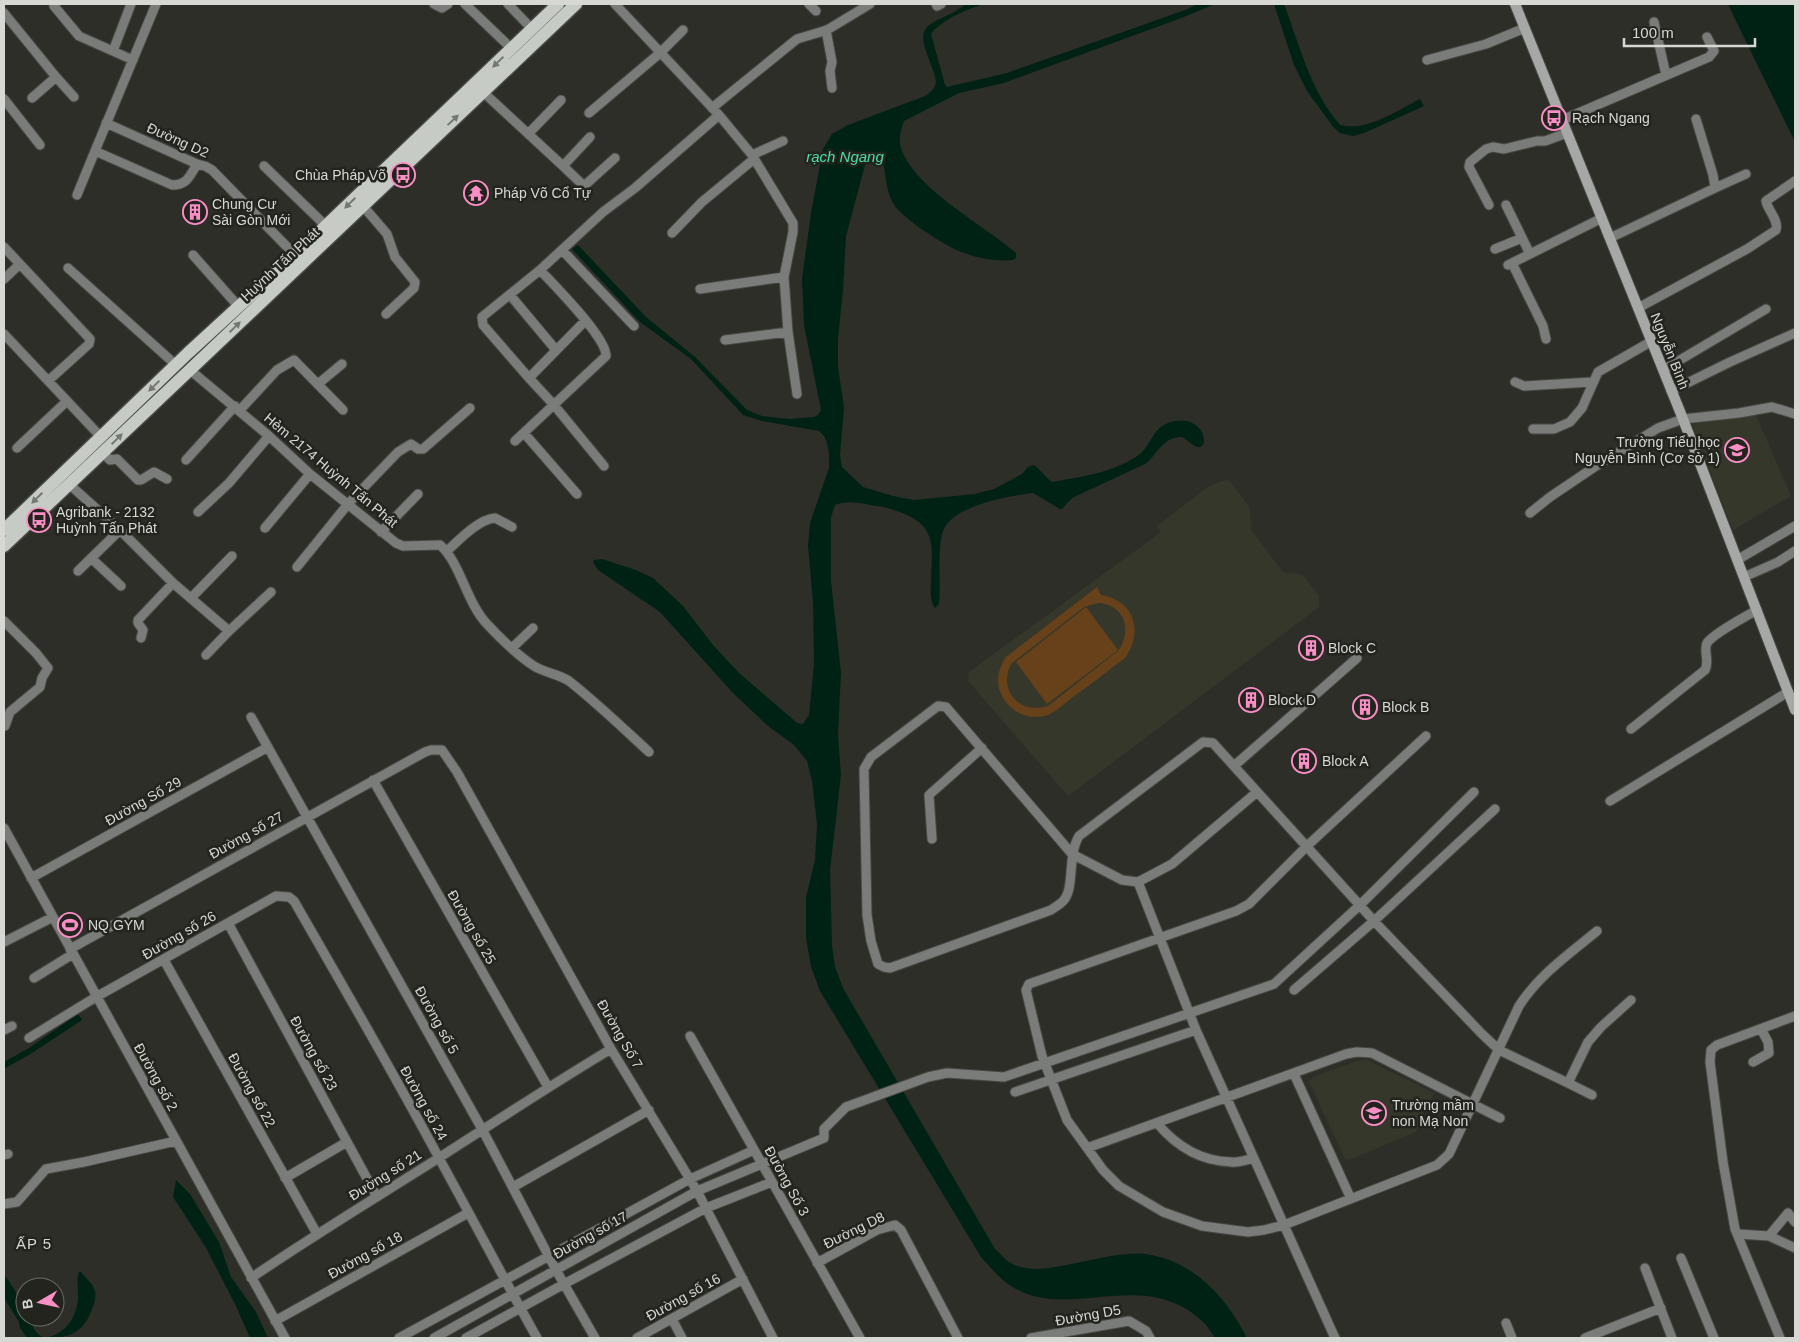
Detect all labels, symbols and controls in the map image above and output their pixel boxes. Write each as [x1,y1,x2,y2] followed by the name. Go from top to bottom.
[1624,15,1755,47] scale bar
[1632,24,1674,41] text: 100 m
[492,56,504,68] one-way arrow
[1541,105,1567,131] bus stop icon: Rạch Ngang
[1572,110,1650,126] place label: Rạch Ngang
[447,114,459,126] one-way arrow
[145,119,212,161] street label: Đường D2
[806,148,884,165] water label: rạch Ngang
[390,162,416,188] bus stop icon: Chùa Pháp Võ
[295,167,386,183] place label: Chùa Pháp Võ
[463,180,489,206] temple icon: Pháp Võ Cổ Tự
[494,185,591,201] place label: Pháp Võ Cổ Tự
[212,196,290,228] place label: Chung Cư Sài Gòn Mới
[344,197,356,209] one-way arrow
[182,199,208,225] building icon: Chung Cư Sài Gòn Mới
[238,224,322,304] street label: Huỳnh Tấn Phát
[1647,310,1693,392] street label: Nguyễn Bình
[229,321,241,333] one-way arrow
[149,380,161,392] one-way arrow
[261,409,401,531] street label: Hẻm 2174 Huỳnh Tấn Phát
[111,433,123,445] one-way arrow
[1575,434,1720,466] place label: Trường Tiểu học Nguyễn Bình (Cơ sở 1)
[1724,437,1750,463] school or university icon: Trường Tiểu học Nguyễn Bình (Cơ sở 1)
[31,492,43,504] one-way arrow
[56,504,157,536] place label: Agribank - 2132 Huỳnh Tấn Phát
[26,507,52,533] bus stop icon: Agribank - 2132 Huỳnh Tấn Phát
[1298,635,1324,661] building icon: Block C
[1328,640,1376,656] place label: Block C
[1238,687,1264,713] building icon: Block D
[1268,692,1316,708] place label: Block D
[1352,694,1378,720] building icon: Block B
[1382,699,1429,715] place label: Block B
[1291,748,1317,774] building icon: Block A
[1322,753,1369,769] place label: Block A
[102,773,184,829] street label: Đường Số 29
[206,808,286,862] street label: Đường số 27
[444,887,500,967] street label: Đường số 25
[139,907,219,963] street label: Đường số 26
[57,912,83,938] sports icon: NQ GYM
[88,917,145,933] place label: NQ GYM
[412,984,462,1057] street label: Đường số 5
[594,997,646,1071] street label: Đường Số 7
[287,1013,341,1093] street label: Đường số 23
[131,1041,181,1114] street label: Đường số 2
[225,1050,279,1130] street label: Đường số 22
[397,1063,451,1143] street label: Đường số 24
[1392,1097,1474,1129] place label: Trường mầm non Mạ Non
[1361,1100,1387,1126] school or university icon: Trường mầm non Mạ Non
[761,1143,813,1219] street label: Đường Số 3
[346,1146,424,1204] street label: Đường số 21
[550,1208,630,1262] street label: Đường số 17
[821,1208,887,1252] street label: Đường D8
[325,1228,405,1282] street label: Đường số 18
[16,1235,52,1252] district label: ẤP 5
[643,1270,723,1324] street label: Đường số 16
[15,1277,65,1327] north arrow
[18,1298,36,1310] text: B
[1054,1301,1122,1329] street label: Đường D5

